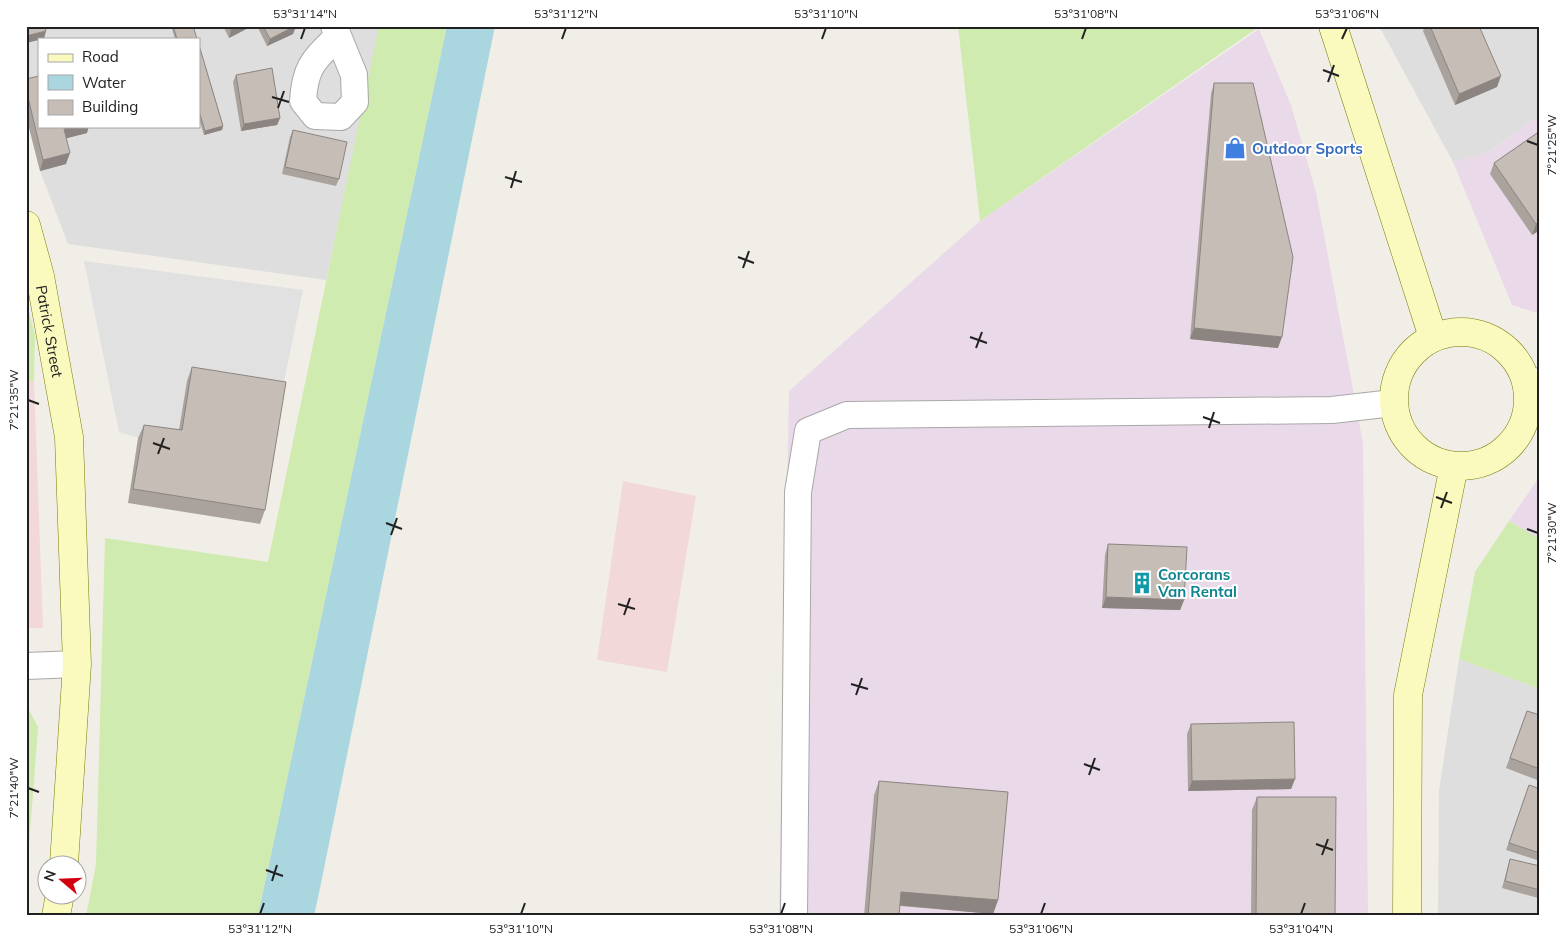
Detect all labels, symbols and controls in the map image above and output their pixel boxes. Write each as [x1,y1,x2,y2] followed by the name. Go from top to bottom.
[273,6,337,21] text: 53°31'14"N
[534,6,598,21] text: 53°31'12"N
[794,6,858,21] text: 53°31'10"N
[1054,6,1118,21] text: 53°31'08"N
[1315,6,1379,21] text: 53°31'06"N
[38,38,200,128] legend
[82,47,119,66] text: Road
[82,73,126,92] text: Water
[82,97,138,116] text: Building
[1544,114,1559,176] text: 7°21'25"W
[1222,135,1248,161] shop icon: Outdoor Sports
[1252,139,1363,158] place label: Outdoor Sports
[32,284,68,379] street label: Patrick Street
[6,369,21,431] text: 7°21'35"W
[1544,502,1559,564] text: 7°21'30"W
[1157,565,1237,601] place label: Corcorans Van Rental
[1129,570,1155,596] building icon: Corcorans Van Rental
[6,757,21,819] text: 7°21'40"W
[38,854,88,904] north arrow
[39,868,60,884] text: N
[228,921,292,936] text: 53°31'12"N
[489,921,553,936] text: 53°31'10"N
[749,921,813,936] text: 53°31'08"N
[1009,921,1073,936] text: 53°31'06"N
[1269,921,1333,936] text: 53°31'04"N

